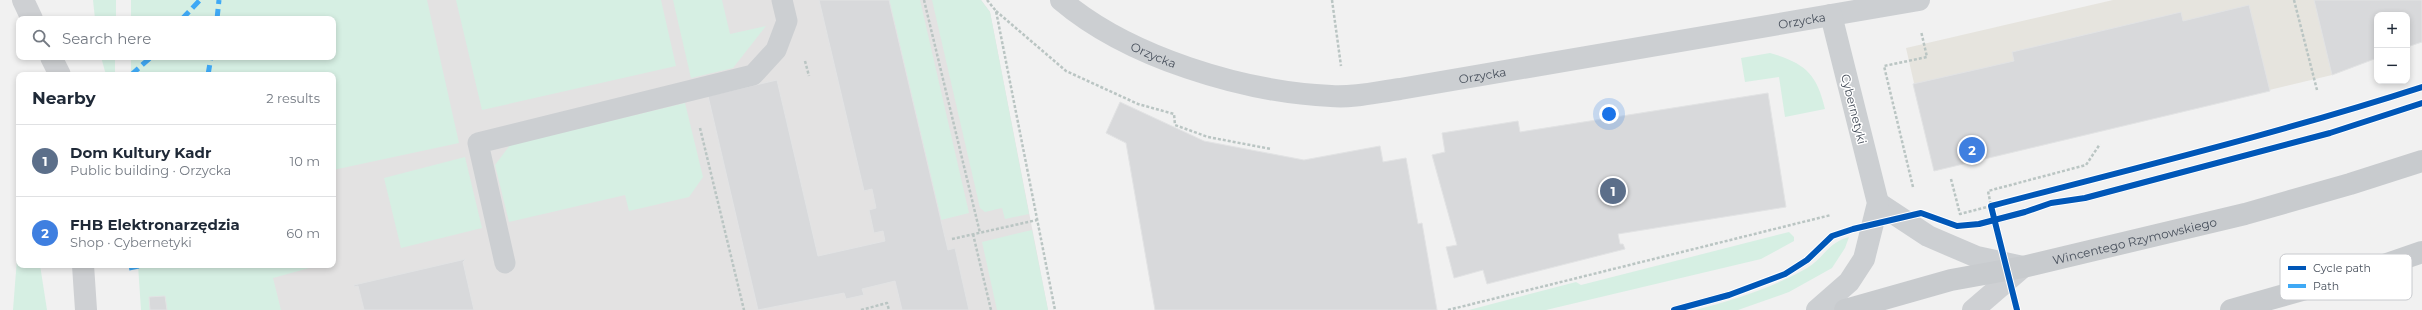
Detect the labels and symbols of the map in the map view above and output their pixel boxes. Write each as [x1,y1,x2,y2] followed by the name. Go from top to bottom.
[1777,9,1827,32] street label: Orzycka
[1128,38,1179,71] street label: Orzycka
[1457,63,1507,86] street label: Orzycka
[1838,72,1870,146] street label: Cybernetyki
[1599,104,1619,124] your location
[1959,135,1985,165] pin: 2
[1600,176,1626,206] pin: 1
[2051,214,2218,267] street label: Wincentego Rzymowskiego
[2280,254,2412,300] legend
[2313,261,2371,275] text: Cycle path
[2313,279,2339,293] text: Path

